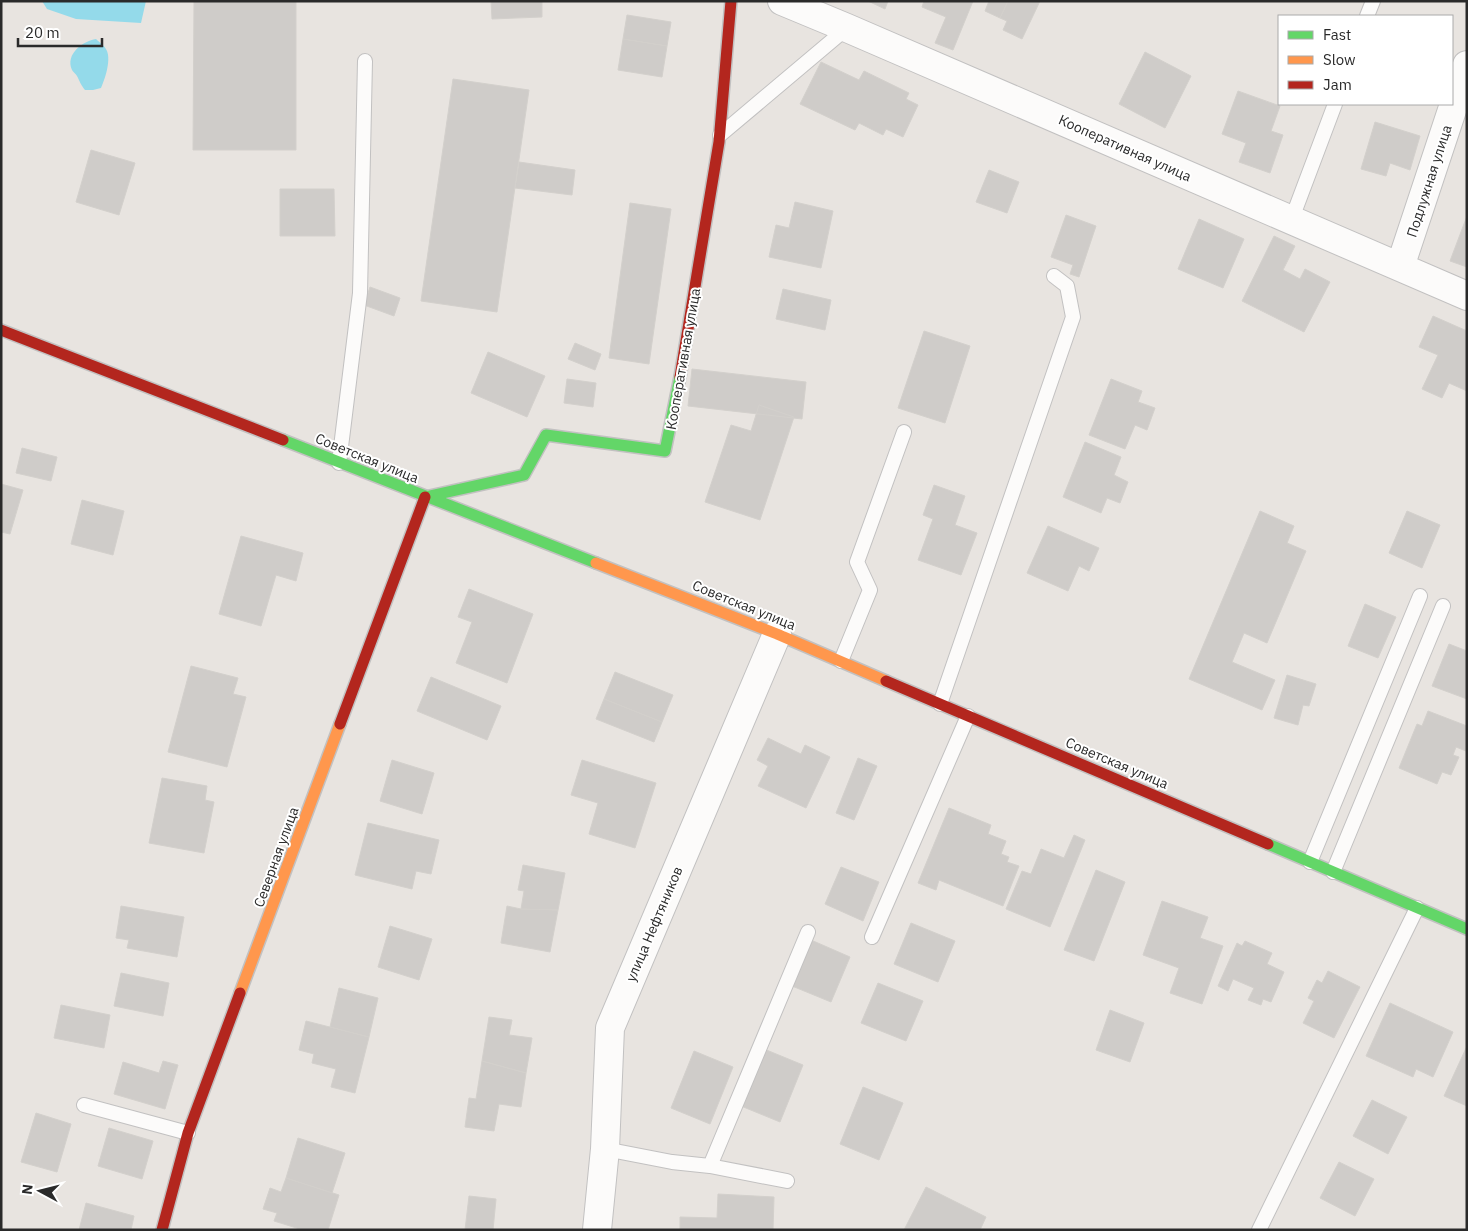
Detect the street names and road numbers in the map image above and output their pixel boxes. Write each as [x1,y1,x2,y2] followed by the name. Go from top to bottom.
[1056,111,1195,186] street label: Кооперативная улица
[1402,122,1456,239] street label: Подлужная улица
[662,286,704,431] street label: Кооперативная улица
[313,429,422,487] street label: Советская улица
[690,576,799,634] street label: Советская улица
[1063,733,1172,793] street label: Советская улица
[250,804,303,910] street label: Северная улица
[622,864,686,984] street label: улица Нефтяников

